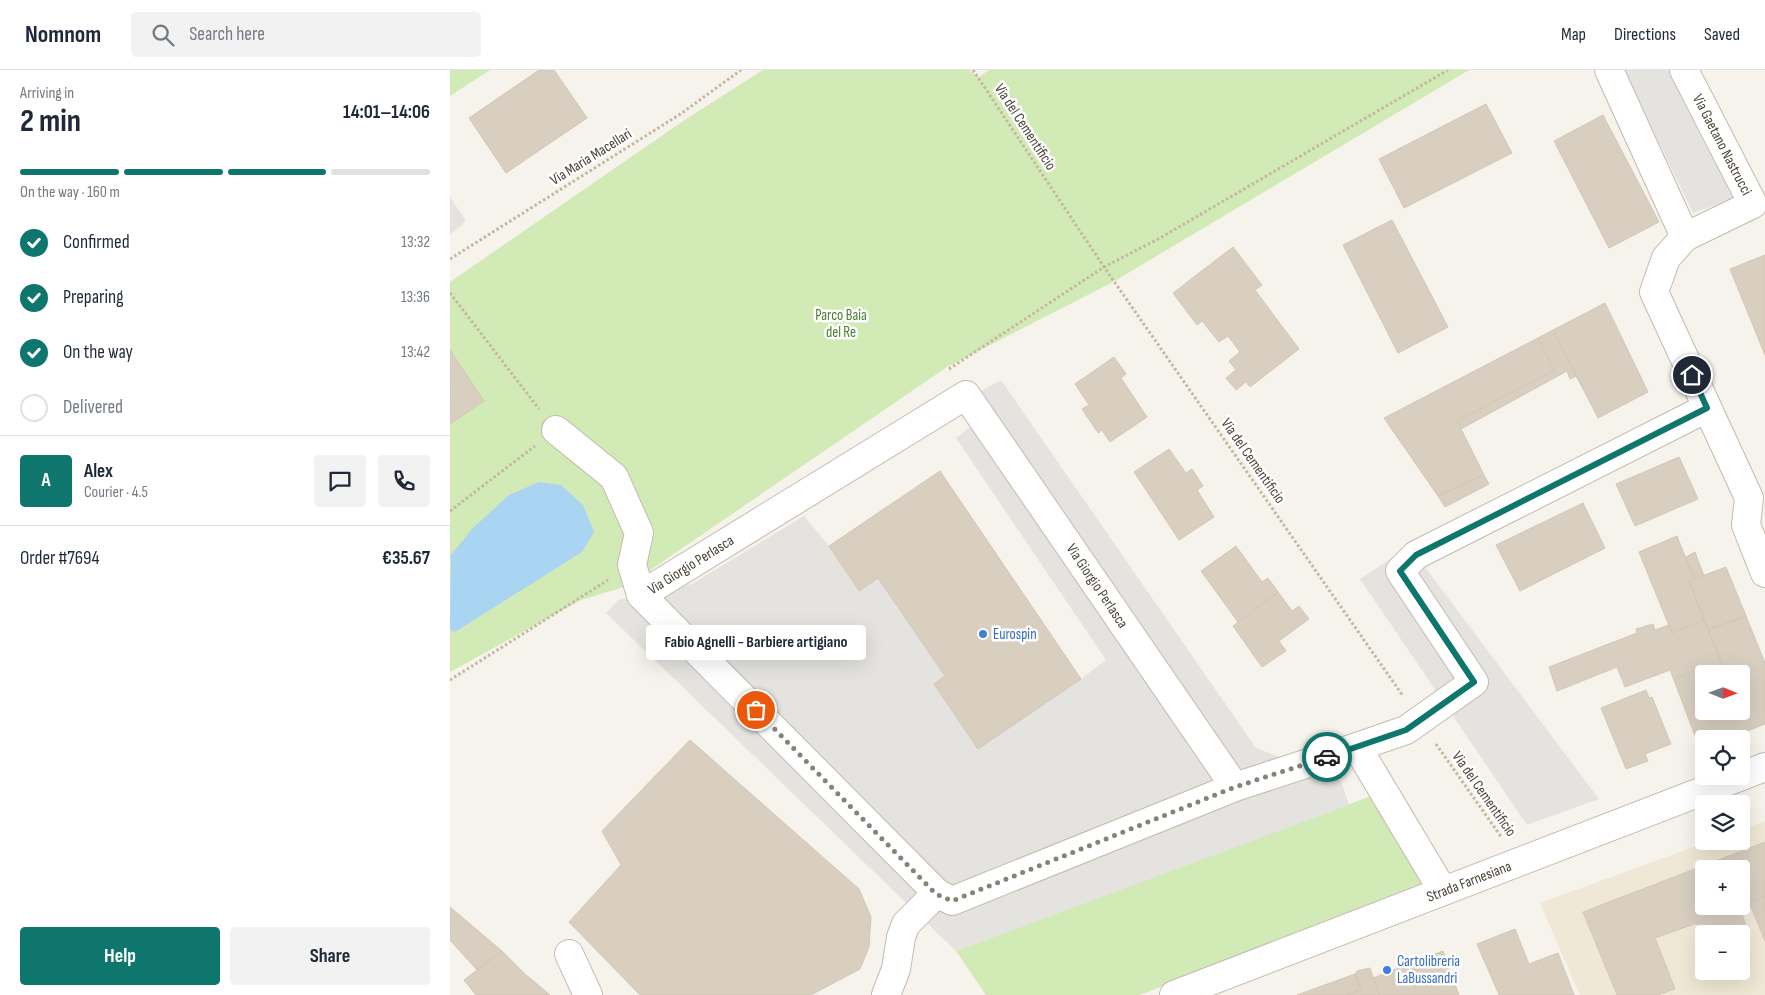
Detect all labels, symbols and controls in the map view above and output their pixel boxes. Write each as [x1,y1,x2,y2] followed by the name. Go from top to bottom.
[131,12,481,57] search box
[25,20,101,49] text: Nomnom
[149,21,177,49] icon: search
[189,23,265,46] text: Search here
[1561,24,1586,45] text: Map
[1614,24,1676,45] text: Directions
[1704,24,1740,45] text: Saved
[990,80,1060,174] street label: Via del Cementificio
[20,84,74,103] text: Arriving in
[1689,91,1756,199] street label: Via Gaetano Nastrucci
[343,101,430,124] text: 14:01–14:06
[20,102,81,141] text: 2 min
[547,124,636,190] street label: Via Maria Macellari
[20,183,120,202] text: On the way · 160 m
[20,229,48,257] icon: check
[63,231,130,254] text: Confirmed
[401,233,430,252] text: 13:32
[20,284,48,312] icon: check
[63,286,124,309] text: Preparing
[401,288,430,307] text: 13:36
[815,306,867,342] park label: Parco Baia del Re
[20,339,48,367] icon: check
[63,341,133,364] text: On the way
[401,343,430,362] text: 13:42
[1671,354,1713,396] pin
[1678,361,1706,389] icon: home
[63,396,123,419] text: Delivered
[1217,415,1289,507] street label: Via del Cementificio
[314,455,366,507] button: chat
[378,455,430,507] button: phone
[84,460,113,483] text: Alex
[41,469,51,492] text: A
[84,483,148,502] text: Courier · 4.5
[645,531,738,599] street label: Via Giorgio Perlasca
[1062,540,1132,632] street label: Via Giorgio Perlasca
[20,547,99,570] text: Order #7694
[382,547,430,570] text: €35.67
[646,625,866,660] callout: Fabio Agnelli - Barbiere artigiano
[993,625,1037,644] place label: Eurospin
[977,628,989,640] marker: Eurospin
[664,633,848,652] text: Fabio Agnelli - Barbiere artigiano
[1695,665,1750,720] north arrow
[1695,665,1750,980] map controls
[735,689,777,731] pin
[742,696,770,724] icon: bag
[1695,730,1750,785] button: locate
[1302,732,1352,782] courier
[1313,743,1341,771] icon: car
[1448,748,1520,840] street label: Via del Cementificio
[1695,795,1750,850] button: layers
[1424,856,1514,906] street label: Strada Farnesiana
[1695,860,1750,915] button: +
[1695,925,1750,980] button: −
[20,927,220,985] button: Help
[230,927,430,985] button: Share
[1397,952,1460,988] place label: Cartolibreria LaBussandri
[1381,964,1393,976] marker: Cartolibreria LaBussandri

